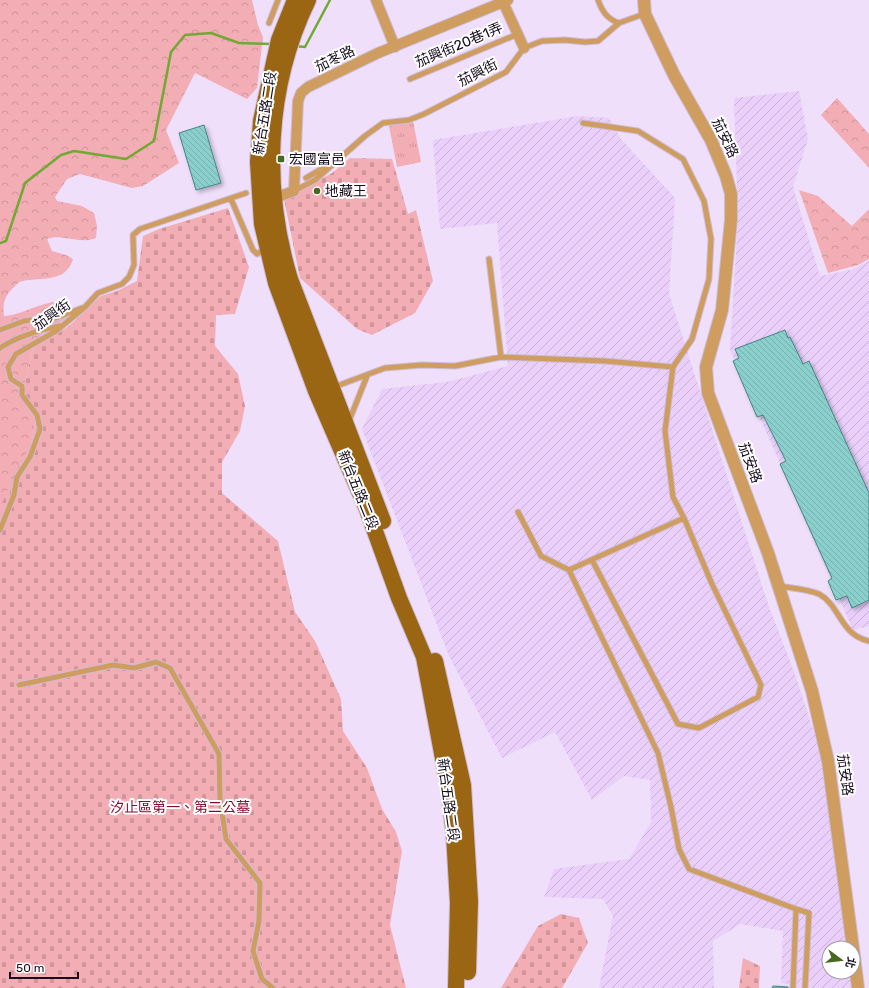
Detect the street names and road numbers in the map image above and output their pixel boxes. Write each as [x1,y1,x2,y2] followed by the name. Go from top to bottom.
[413,19,505,71] street label: 茄興街20巷1弄
[312,42,358,76] street label: 茄苳路
[455,56,501,90] street label: 茄興街
[250,70,280,156] street label: 新台五路二段
[708,115,742,161] street label: 茄安路
[30,296,74,334] street label: 茄興街
[735,440,765,486] street label: 茄安路
[334,448,382,532] street label: 新台五路二段
[834,753,856,797] street label: 茄安路
[434,757,462,843] street label: 新台五路二段

